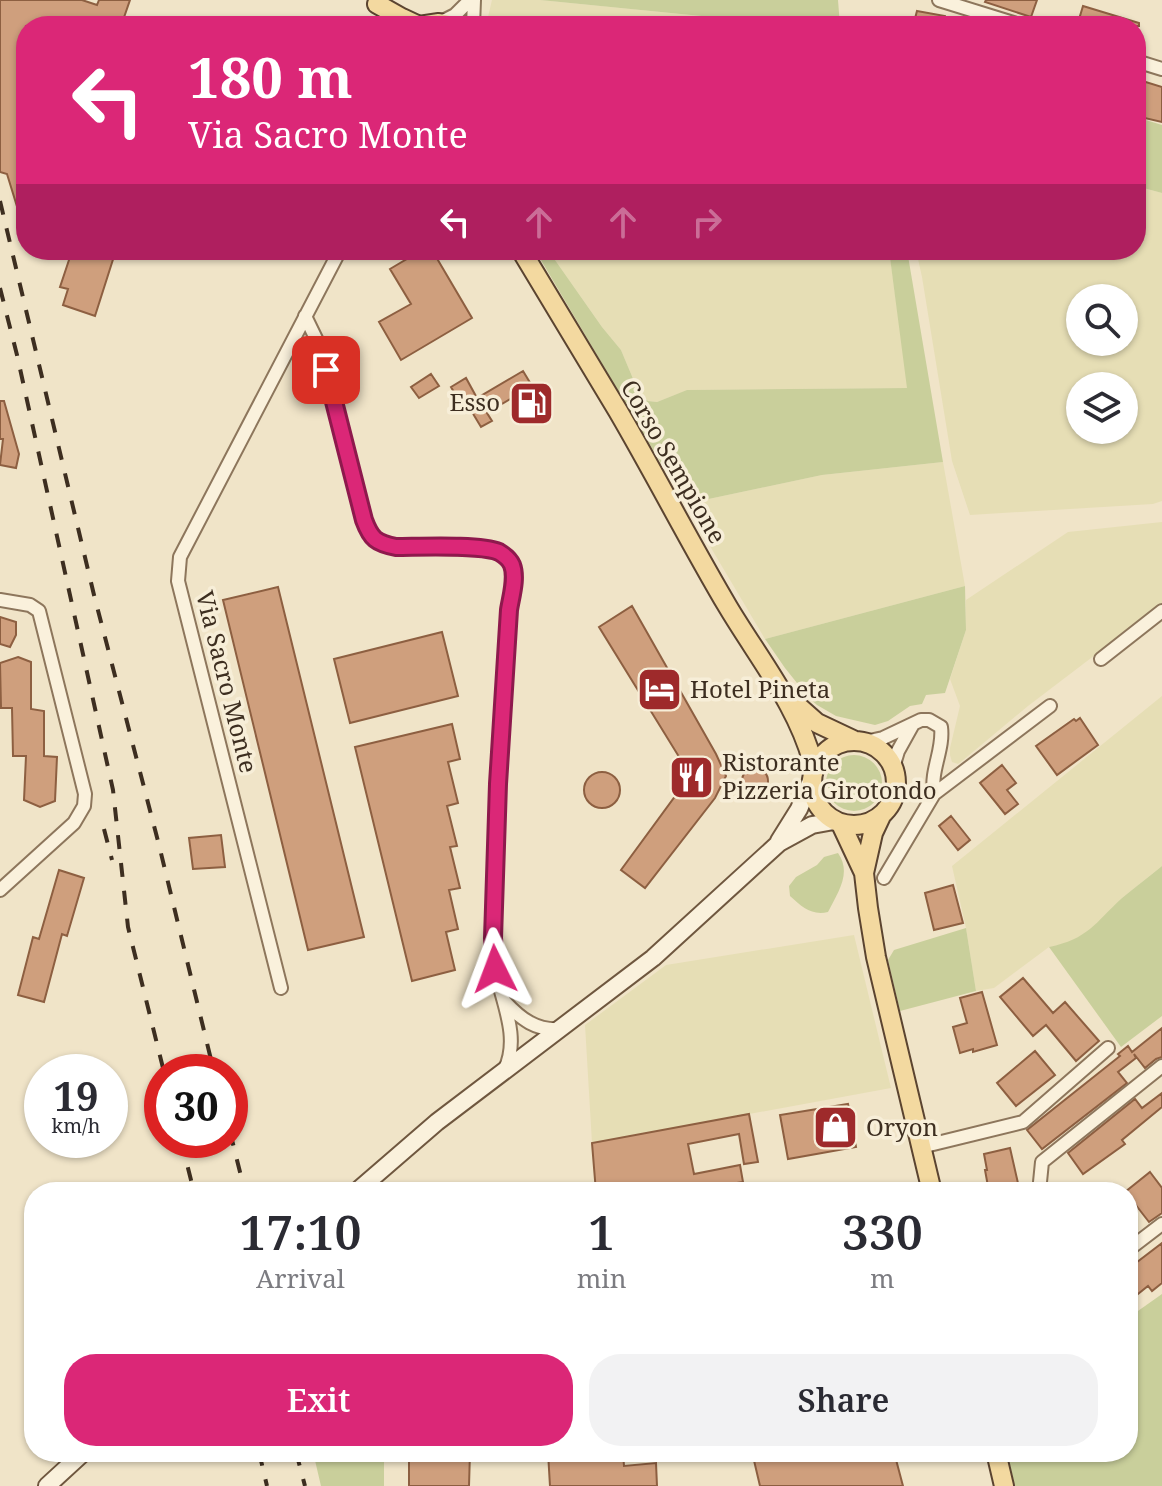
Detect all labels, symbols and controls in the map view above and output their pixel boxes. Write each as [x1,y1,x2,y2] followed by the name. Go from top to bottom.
[188,38,353,114] text: 180 m
[56,48,160,152] icon: left
[188,110,468,159] text: Via Sacro Monte
[433,200,477,244] icon: left
[517,200,561,244] icon: ahead
[601,200,645,244] icon: ahead
[685,200,729,244] icon: right
[1066,284,1138,444] map controls
[1066,284,1138,356] button: search
[292,336,360,404] pin
[304,348,348,392] icon: arrive
[1066,372,1138,444] button: layers
[614,373,735,549] street label: Corso Sempione
[507,379,555,427] fuel station icon: Esso
[450,385,500,418] place label: Esso
[189,587,266,776] street label: Via Sacro Monte
[635,666,683,714] hotel icon: Hotel Pineta
[690,672,830,705] place label: Hotel Pineta
[722,745,937,806] place label: Ristorante Pizzeria Girotondo
[667,753,715,801] restaurant icon: Ristorante Pizzeria Girotondo
[453,927,537,1011] position arrow
[144,1054,248,1158] speed limit sign: 30
[53,1068,99,1123] text: 19
[811,1104,859,1152] shop icon: Oryon
[866,1110,938,1143] place label: Oryon
[51,1112,101,1139] text: km/h
[239,1199,362,1264] text: 17:10
[588,1199,615,1264] text: 1
[842,1199,923,1264] text: 330
[256,1260,345,1296] text: Arrival
[577,1260,626,1296] text: min
[870,1260,895,1296] text: m
[64,1354,573,1446] button: Exit
[589,1354,1098,1446] button: Share

